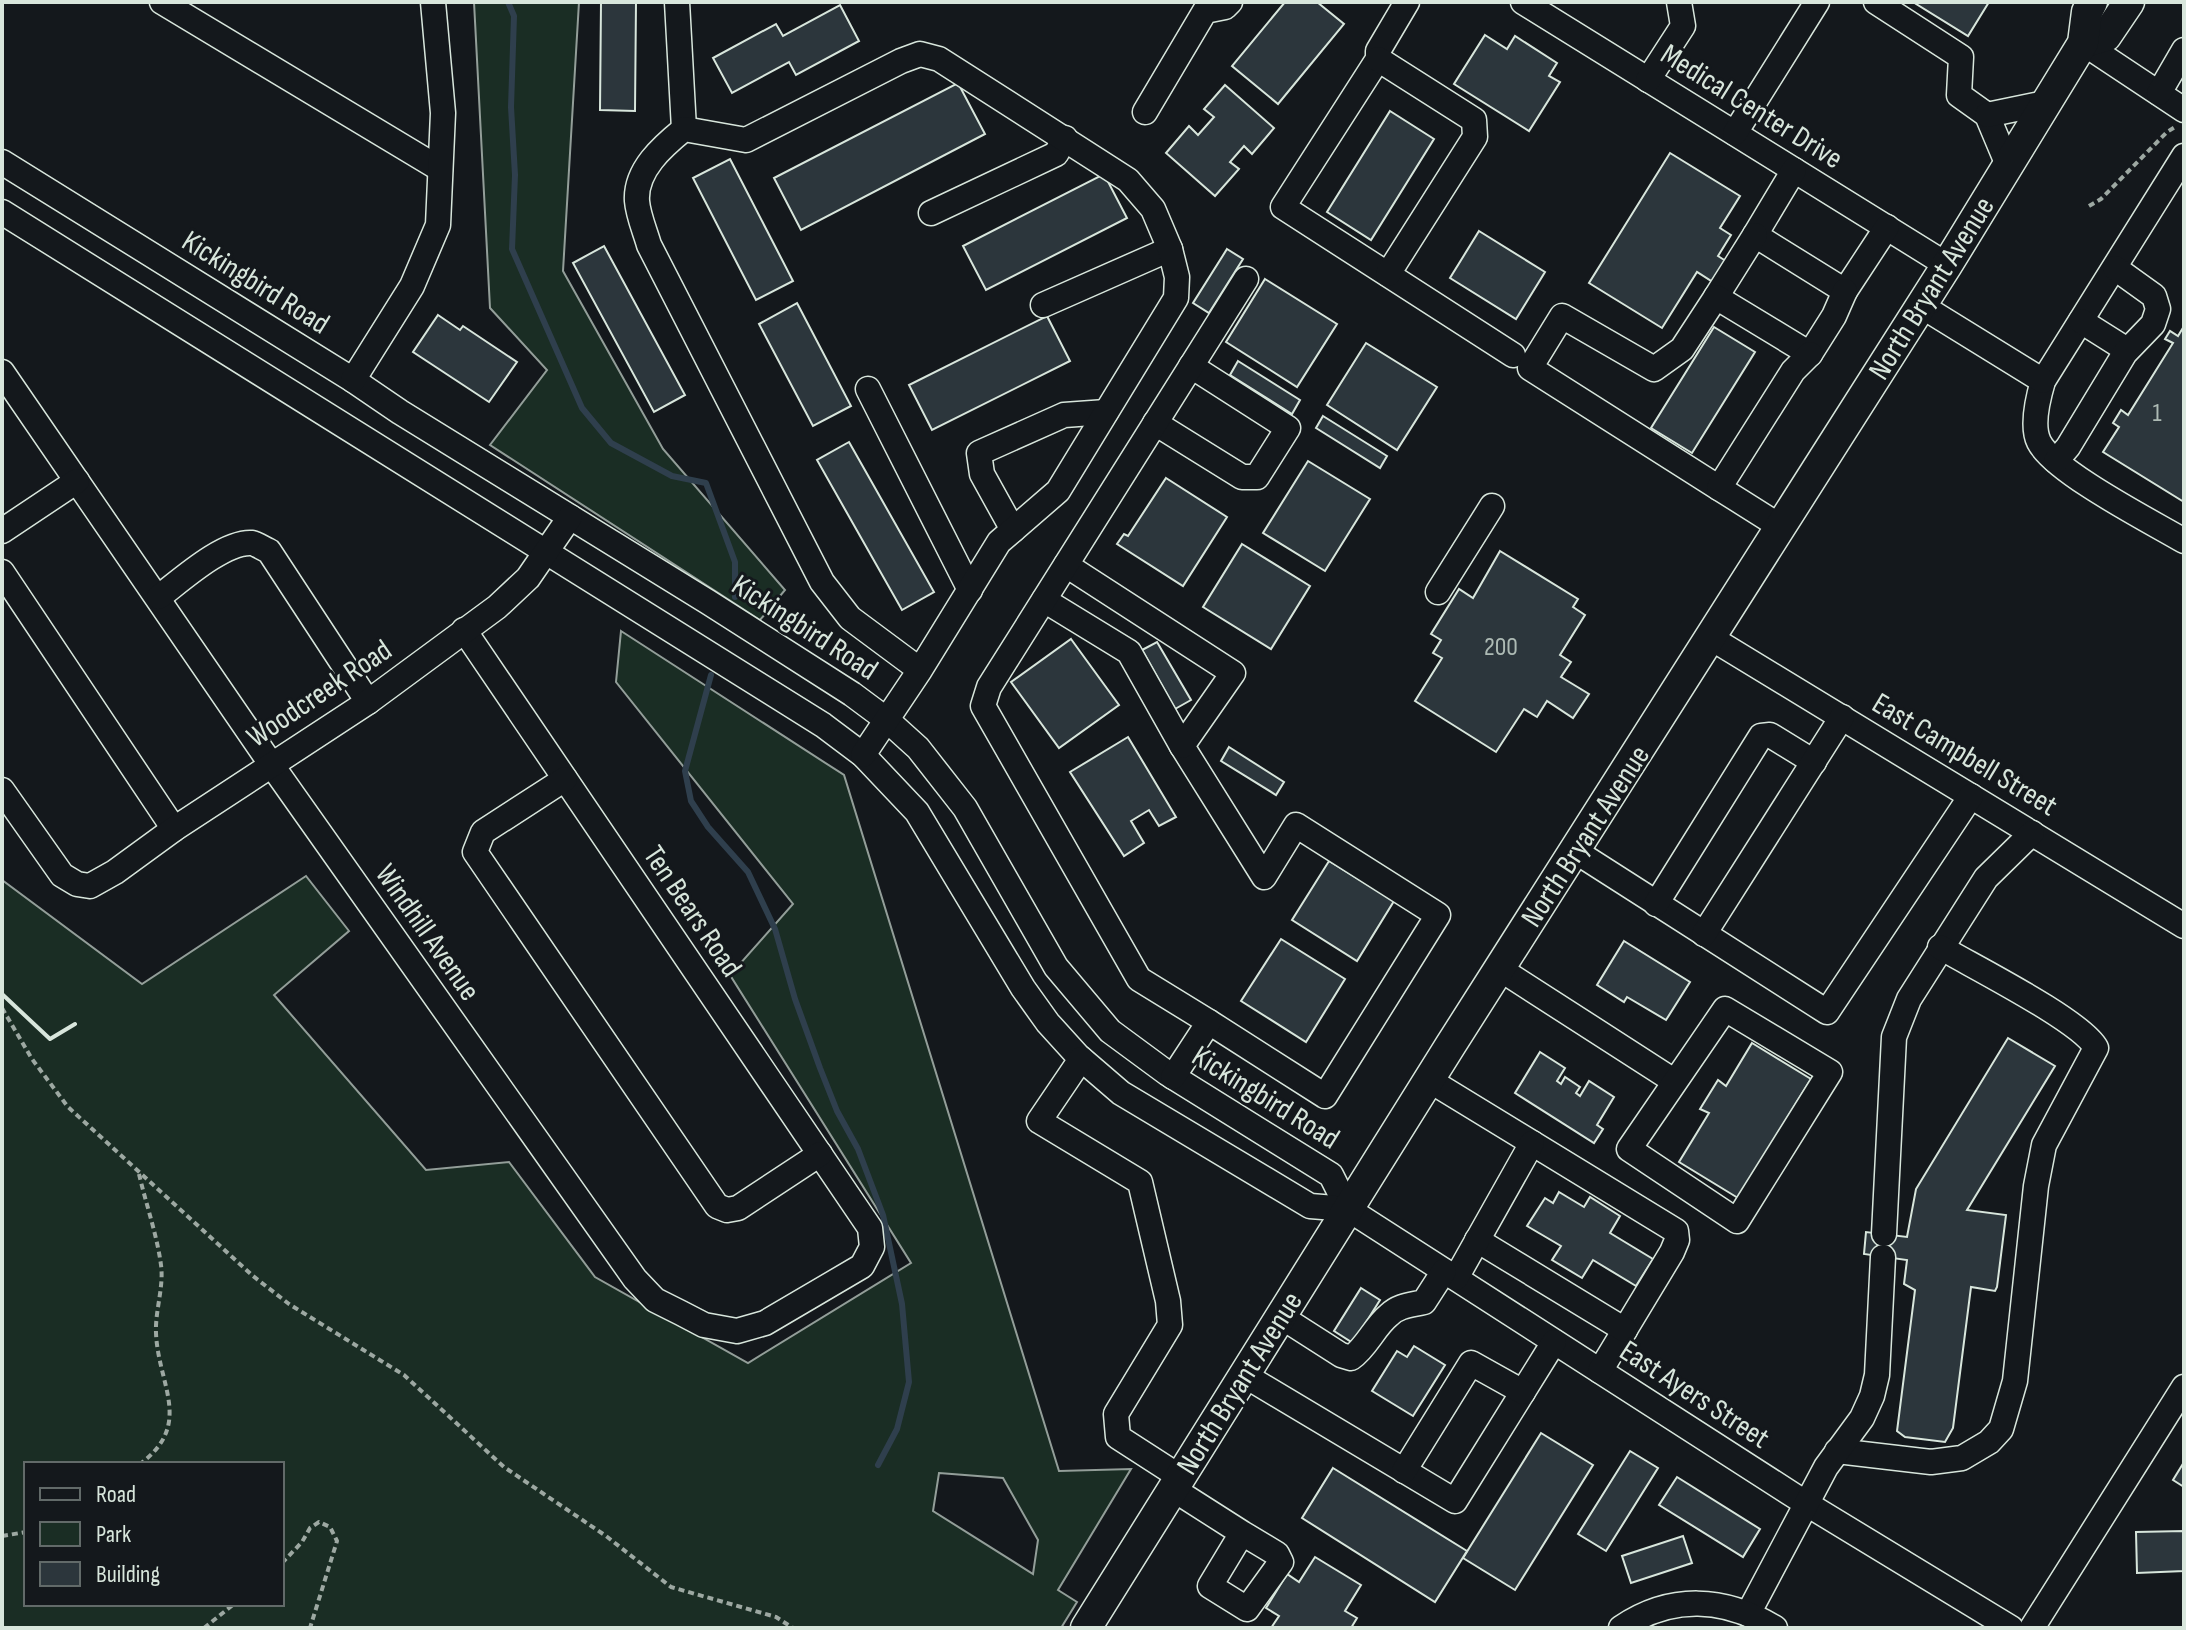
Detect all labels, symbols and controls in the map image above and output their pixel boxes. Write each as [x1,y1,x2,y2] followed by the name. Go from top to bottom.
[1654,37,1849,177] street label: Medical Center Drive
[1861,191,2002,387] street label: North Bryant Avenue
[175,223,336,342] street label: Kickingbird Road
[2152,398,2162,429] house number: 1
[725,567,884,688] street label: Kickingbird Road
[240,632,399,755] street label: Woodcreek Road
[1484,632,1518,663] house number: 200
[1866,686,2063,824] street label: East Campbell Street
[1514,739,1658,934] street label: North Bryant Avenue
[635,839,749,984] street label: Ten Bears Road
[367,857,487,1008] street label: Windhill Avenue
[1185,1038,1346,1157] street label: Kickingbird Road
[1169,1286,1310,1482] street label: North Bryant Avenue
[1613,1333,1776,1457] street label: East Ayers Street
[24,1462,284,1606] legend
[96,1480,136,1509] text: Road
[96,1520,131,1549] text: Park
[96,1560,160,1589] text: Building

